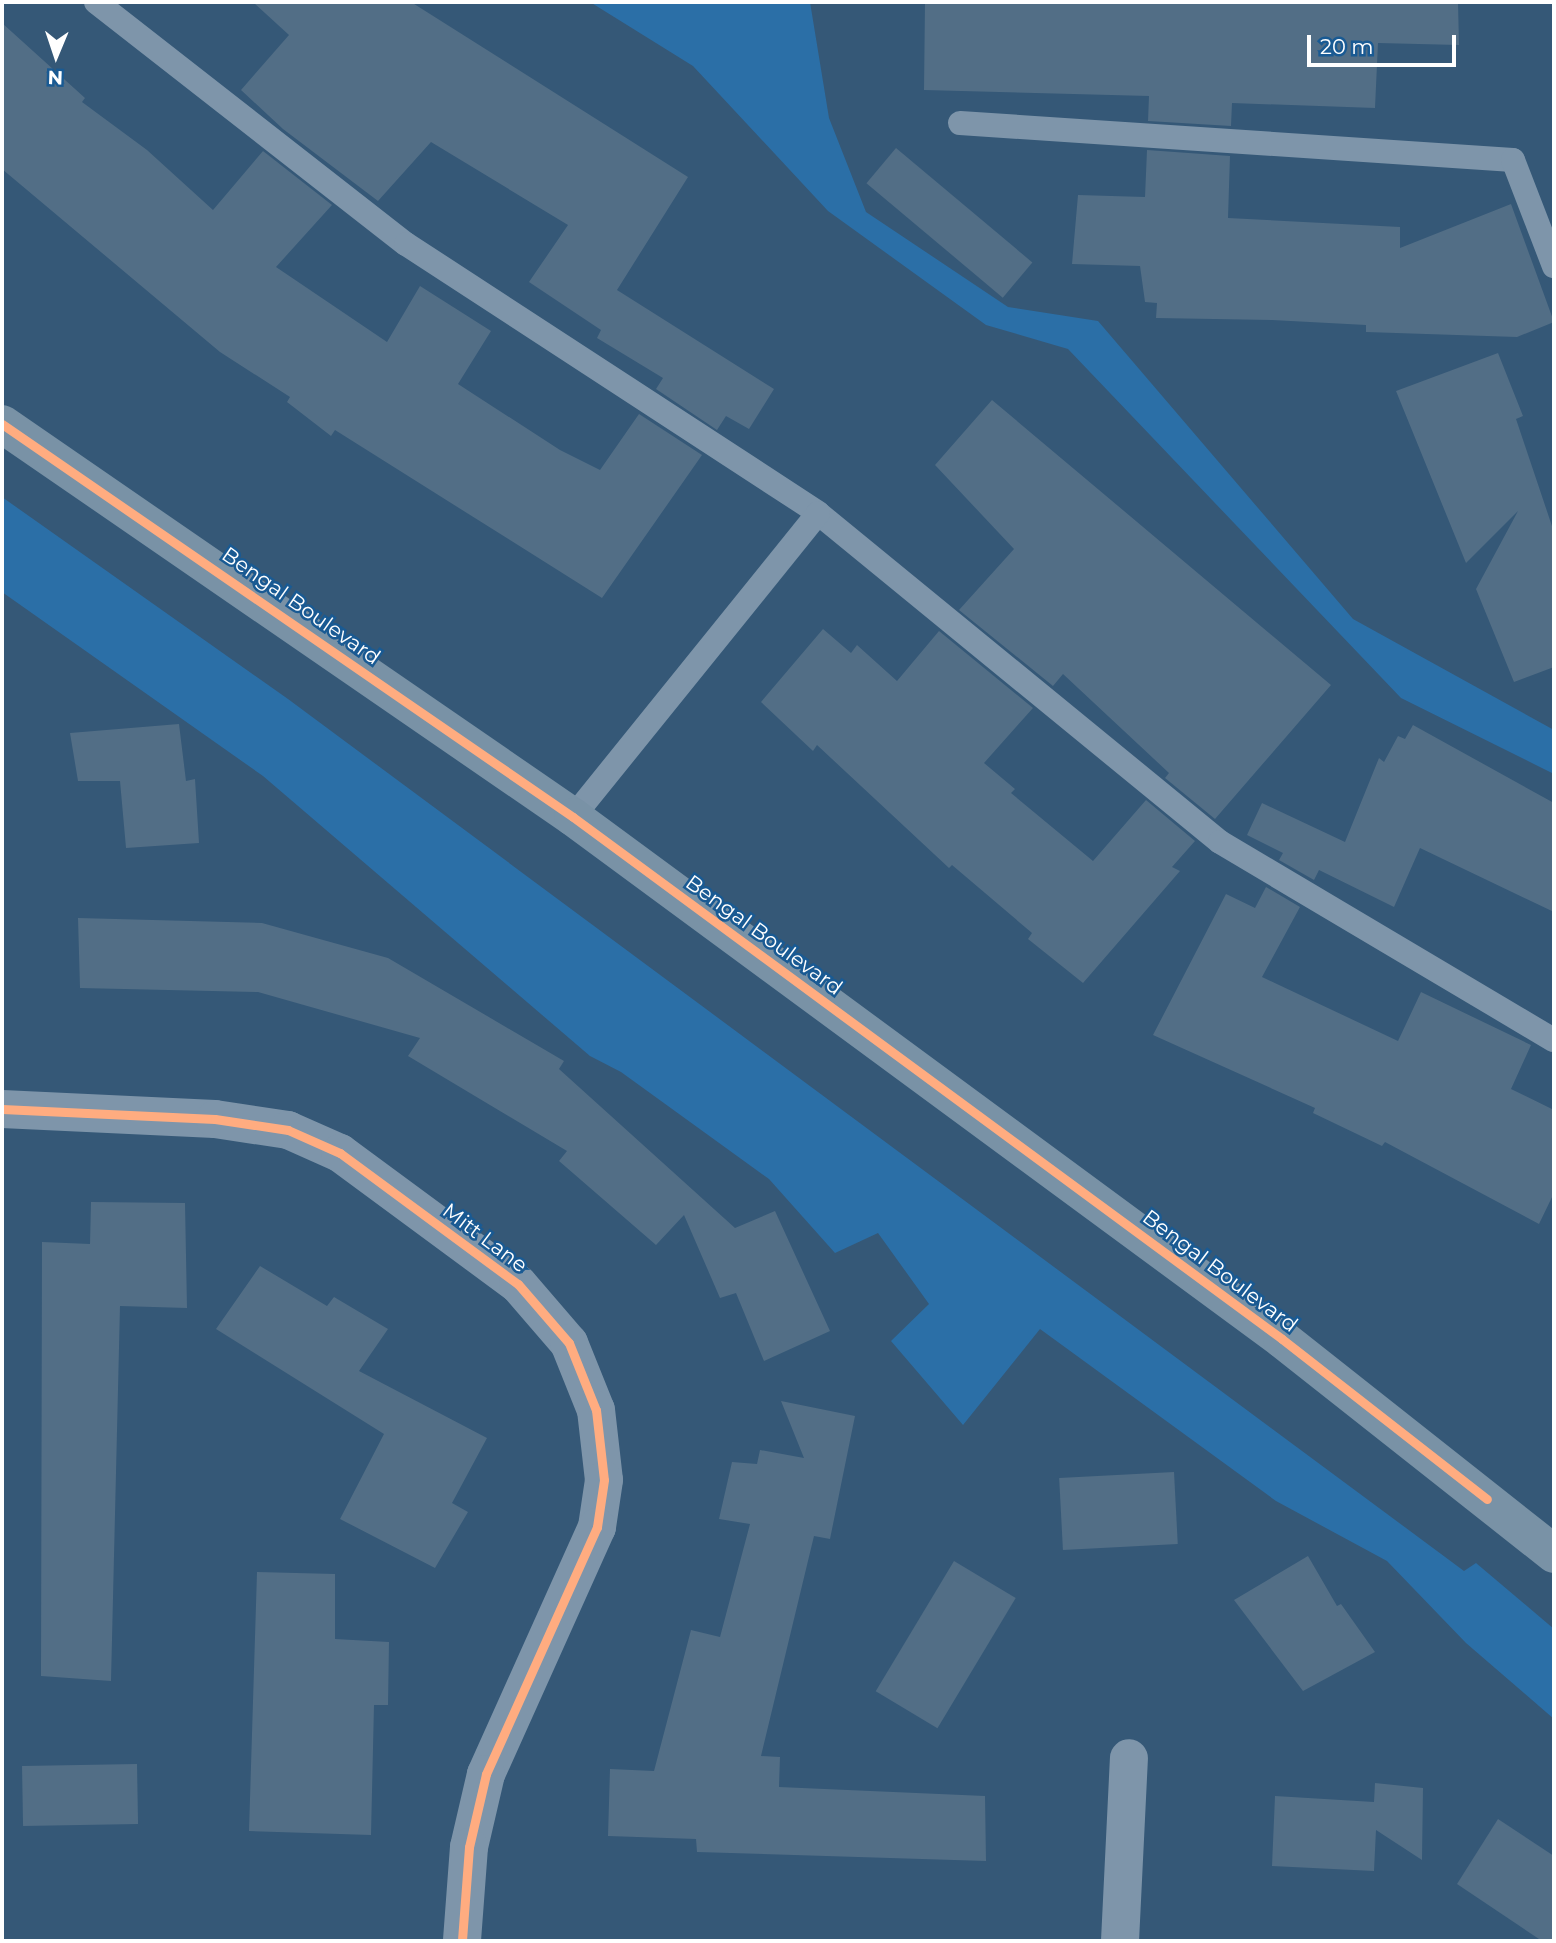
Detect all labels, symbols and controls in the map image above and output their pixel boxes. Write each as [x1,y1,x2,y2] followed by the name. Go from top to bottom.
[21,21,91,91] north arrow
[1311,21,1460,65] scale bar
[1320,34,1374,59] text: 20 m
[47,66,63,89] text: N
[217,542,385,670] street label: Bengal Boulevard
[681,870,847,1000] street label: Bengal Boulevard
[438,1198,532,1278] street label: Mitt Lane
[1137,1204,1303,1338] street label: Bengal Boulevard

